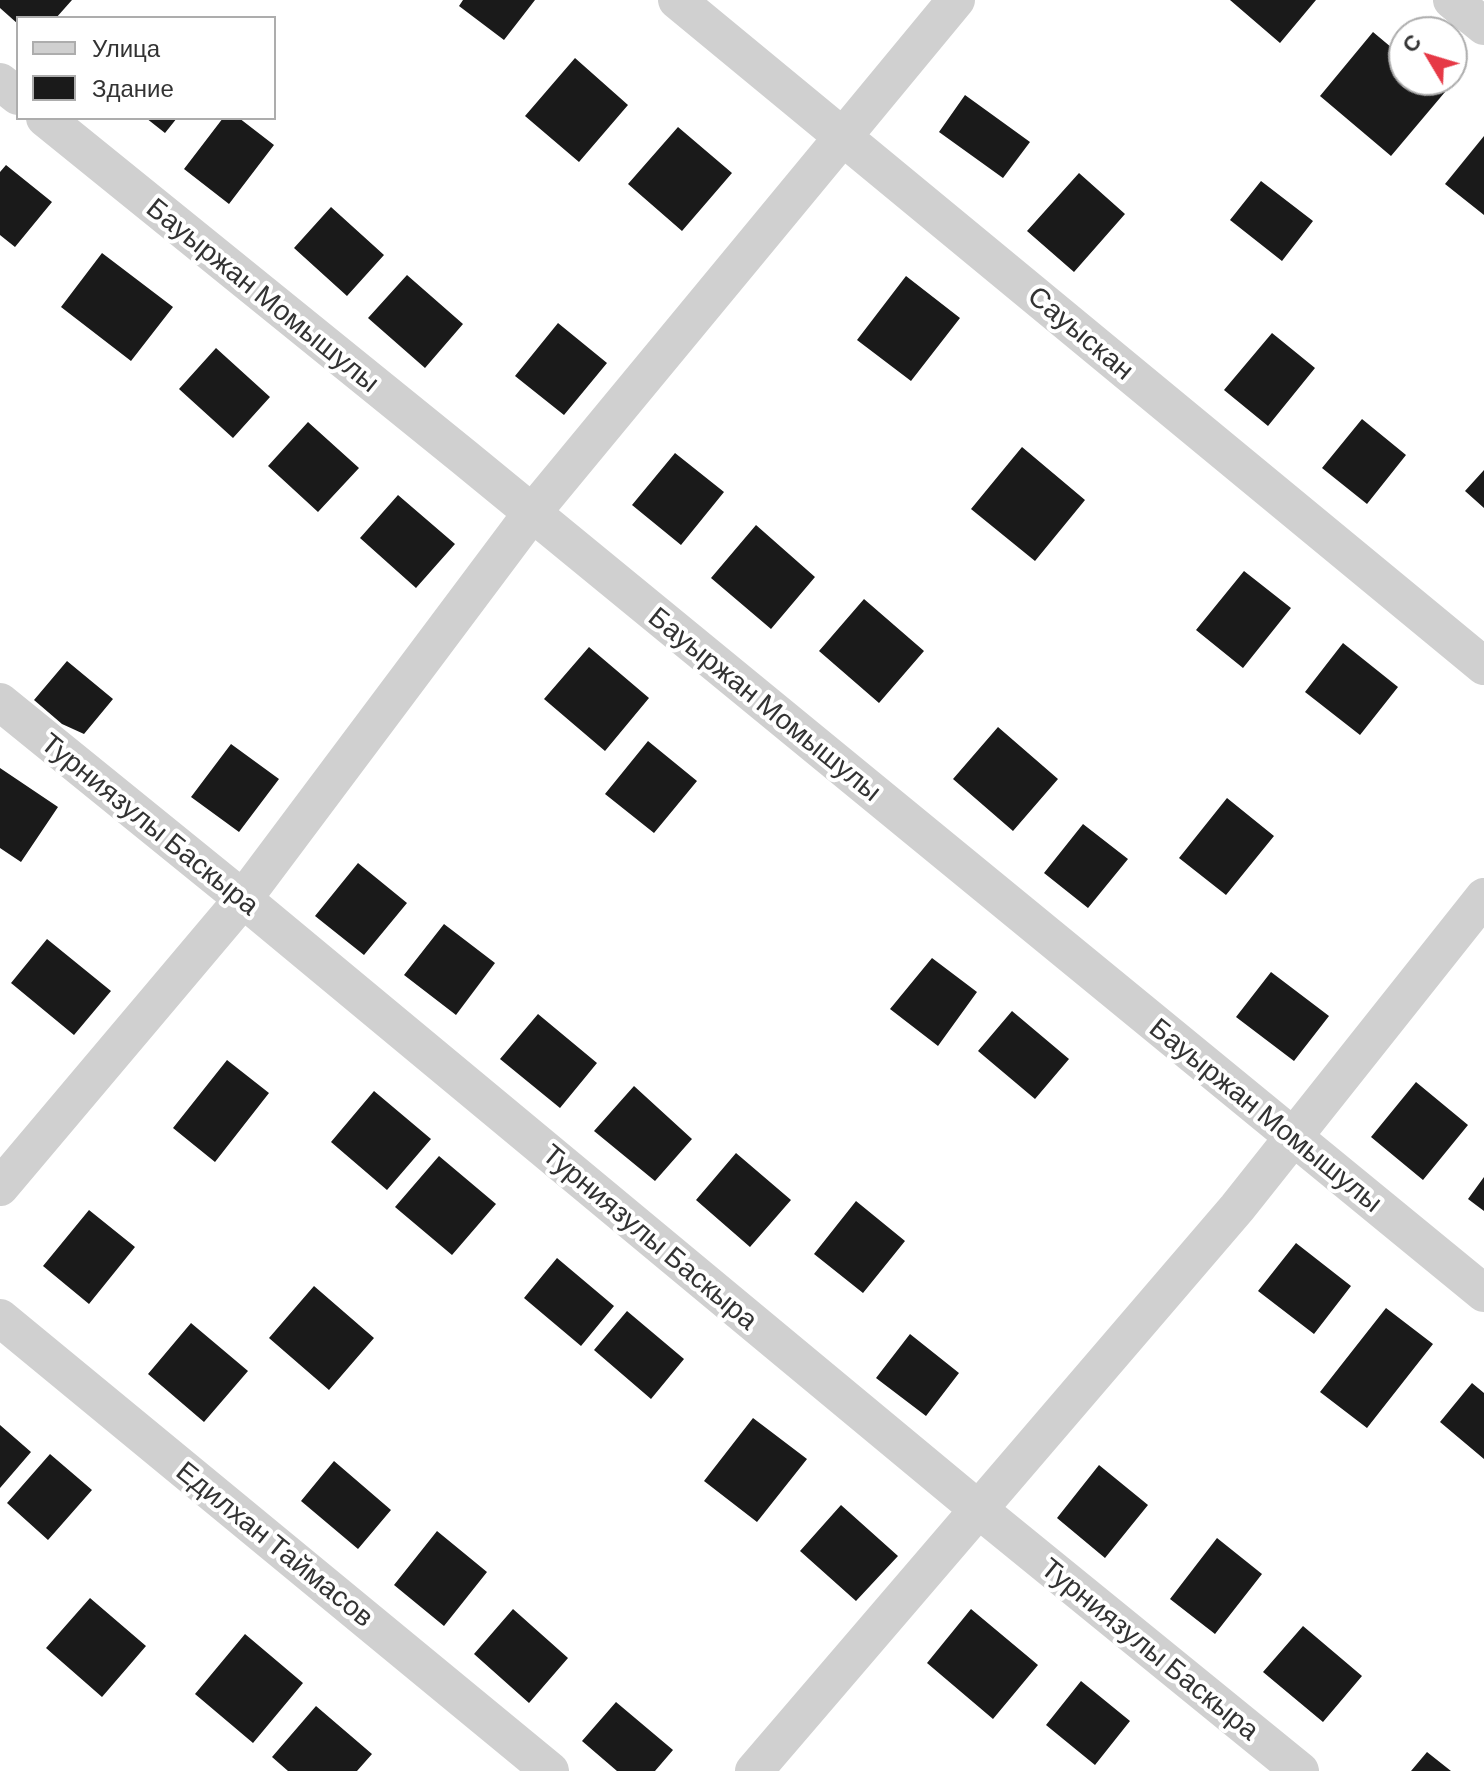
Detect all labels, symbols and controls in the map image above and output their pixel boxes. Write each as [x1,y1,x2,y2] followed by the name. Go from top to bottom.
[16,16,276,120] legend
[1388,16,1468,96] north arrow
[1396,28,1426,57] text: С
[92,33,160,62] text: Улица
[92,73,174,102] text: Здание
[140,191,386,399] street label: Бауыржан Момышулы
[1021,279,1141,387] street label: Сауыскан
[642,600,888,808] street label: Бауыржан Момышулы
[34,726,266,922] street label: Турниязулы Баскыра
[1143,1011,1389,1219] street label: Бауыржан Момышулы
[536,1137,764,1337] street label: Турниязулы Баскыра
[170,1454,380,1634] street label: Едилхан Таймасов
[1034,1551,1266,1747] street label: Турниязулы Баскыра

